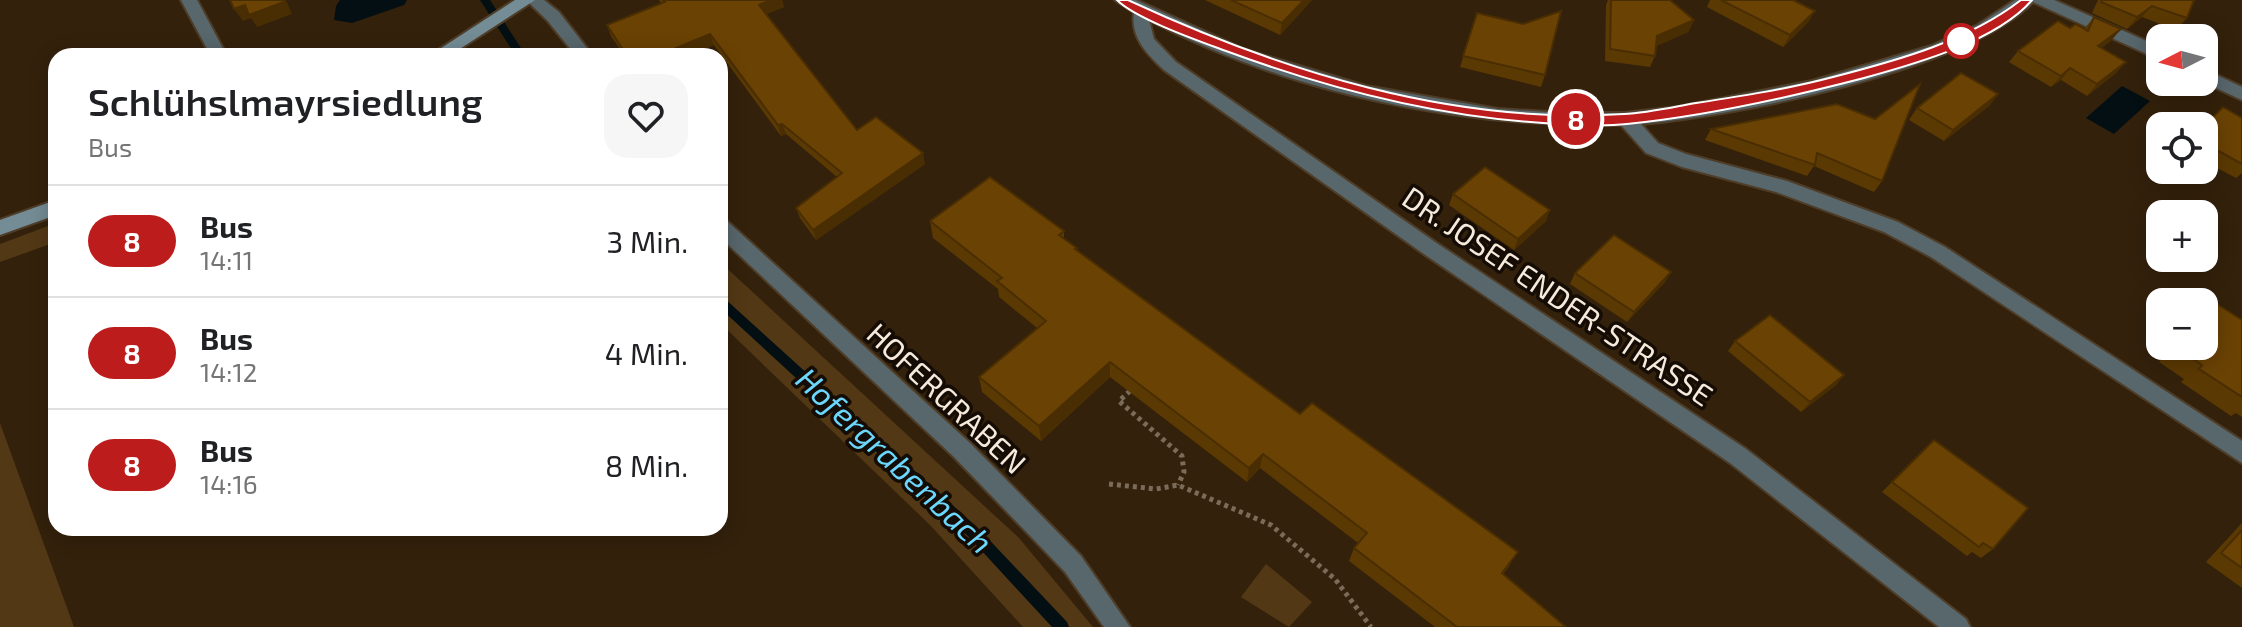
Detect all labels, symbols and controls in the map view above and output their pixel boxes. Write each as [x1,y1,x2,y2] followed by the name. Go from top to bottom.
[1944,24,1978,58] unlabelled marker
[2146,24,2218,96] north arrow
[2146,24,2218,360] map controls
[604,74,688,158] button: heart
[88,78,483,124] text: Schlühslmayrsiedlung
[1550,93,1602,145] line badge: 8
[1567,102,1585,136] text: 8
[2146,112,2218,184] button: locate
[88,131,132,162] text: Bus
[1396,178,1720,413] street label: DR. JOSEF ENDER-STRASSE
[2146,200,2218,272] button: +
[200,208,253,244] text: Bus
[607,223,688,259] text: 3 Min.
[123,224,141,258] text: 8
[200,244,253,275] text: 14:11
[2146,288,2218,360] button: −
[860,315,1034,480] street label: HOFERGRABEN
[200,320,253,356] text: Bus
[605,335,688,371] text: 4 Min.
[123,336,141,370] text: 8
[200,356,257,387] text: 14:12
[789,359,1001,561] water label: Hofergrabenbach
[200,432,253,468] text: Bus
[605,447,688,483] text: 8 Min.
[123,448,141,482] text: 8
[200,468,258,499] text: 14:16

